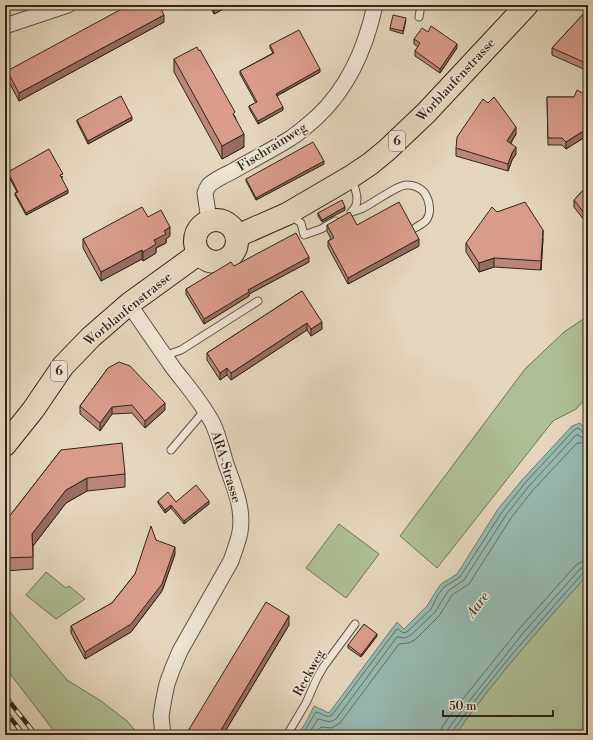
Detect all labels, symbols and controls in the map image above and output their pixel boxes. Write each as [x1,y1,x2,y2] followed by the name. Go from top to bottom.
[413,35,499,126] street label: Worblaufenstrasse
[234,119,310,175] street label: Fischrainweg
[389,131,405,151] road number: 6
[80,268,175,350] street label: Worblaufenstrasse
[51,361,67,381] road number: 6
[207,428,245,505] street label: ARA-Strasse
[461,588,494,623] water label: Aare
[290,647,328,699] street label: Reckweg
[443,692,553,718] scale bar
[449,699,477,714] text: 50 m

